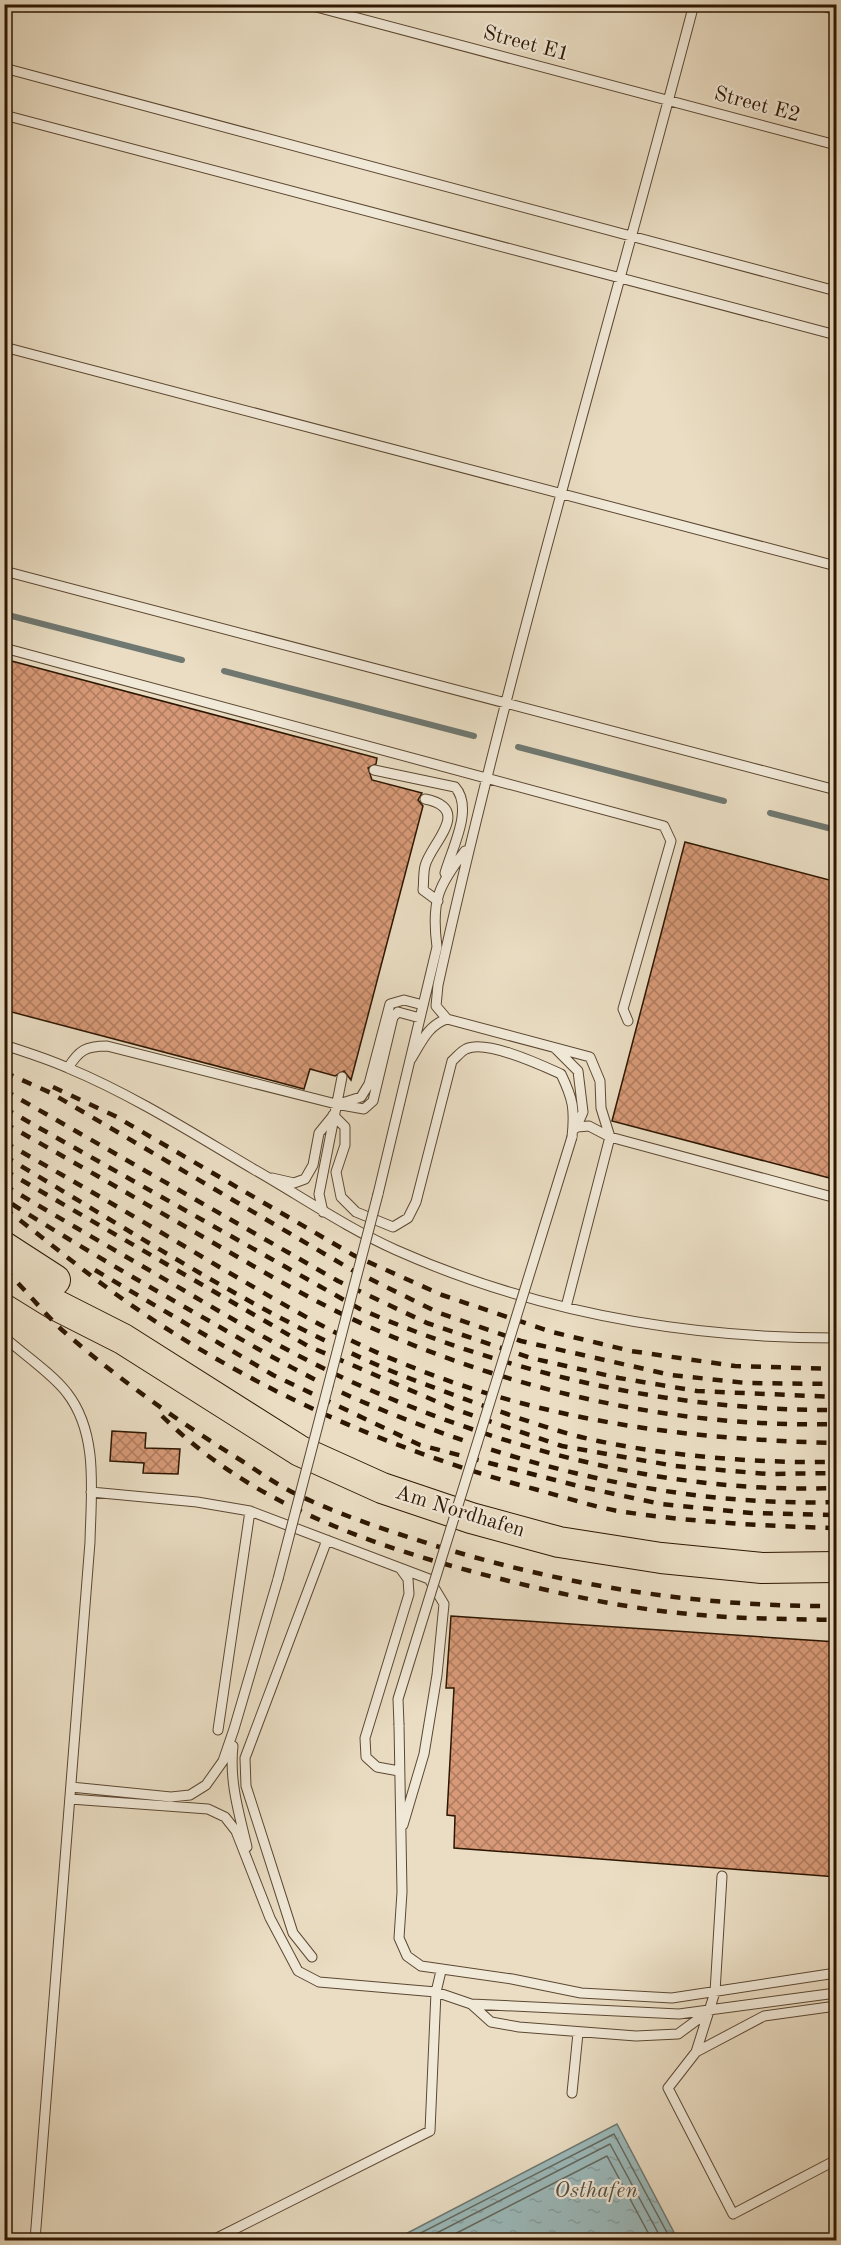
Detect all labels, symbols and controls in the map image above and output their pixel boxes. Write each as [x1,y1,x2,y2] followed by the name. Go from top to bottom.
[481,22,571,66] street label: Street E1
[712,83,802,127] street label: Street E2
[393,1482,527,1542] street label: Am Nordhafen
[554,2180,638,2202] water label: Osthafen

